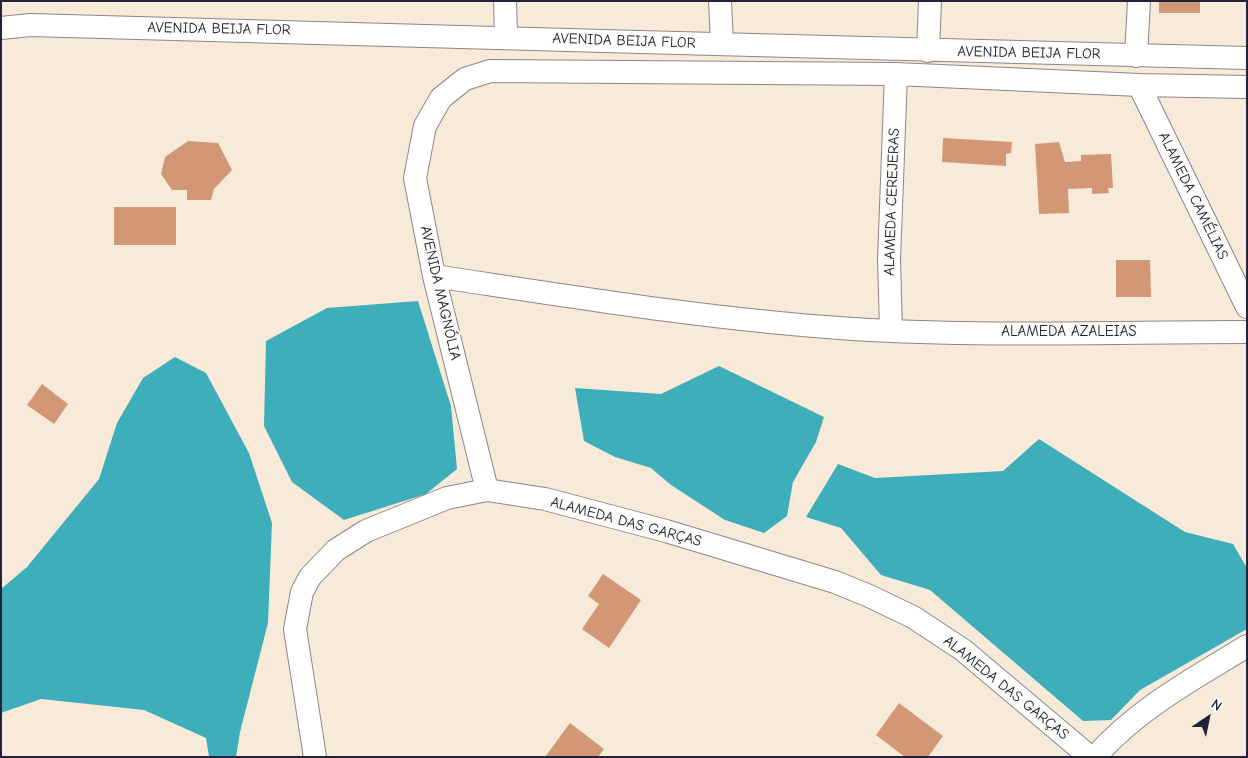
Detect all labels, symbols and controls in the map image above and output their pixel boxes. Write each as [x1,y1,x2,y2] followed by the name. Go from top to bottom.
[147,19,291,39] street label: AVENIDA BEIJA FLOR
[552,30,696,52] street label: AVENIDA BEIJA FLOR
[957,43,1101,63] street label: AVENIDA BEIJA FLOR
[880,128,904,276] street label: ALAMEDA CEREJERAS
[1154,129,1232,263] street label: ALAMEDA CAMÉLIAS
[416,224,464,362] street label: AVENIDA MAGNÓLIA
[1001,323,1137,341] street label: ALAMEDA AZALEIAS
[548,493,704,551] street label: ALAMEDA DAS GARÇAS
[940,632,1072,744] street label: ALAMEDA DAS GARÇAS
[1183,693,1233,743] north arrow
[1208,696,1225,715] text: N

